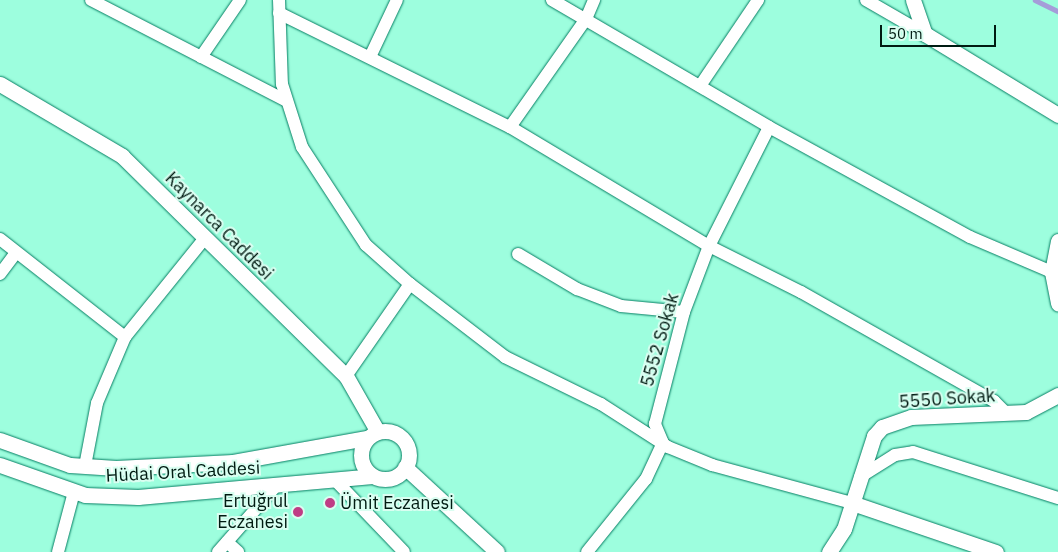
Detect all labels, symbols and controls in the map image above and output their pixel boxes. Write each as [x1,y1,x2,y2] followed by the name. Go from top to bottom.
[883,15,999,47] scale bar
[888,24,923,43] text: 50 m
[161,168,277,284] street label: Kaynarca Caddesi
[636,291,684,389] street label: 5552 Sokak
[898,385,996,413] street label: 5550 Sokak
[105,457,261,487] street label: Hüdai Oral Caddesi
[217,491,288,534] place label: Ertuğrul Eczanesi
[340,492,454,514] place label: Ümit Eczanesi
[324,497,336,509] marker: Ümit Eczanesi
[292,506,304,518] marker: Ertuğrul Eczanesi

